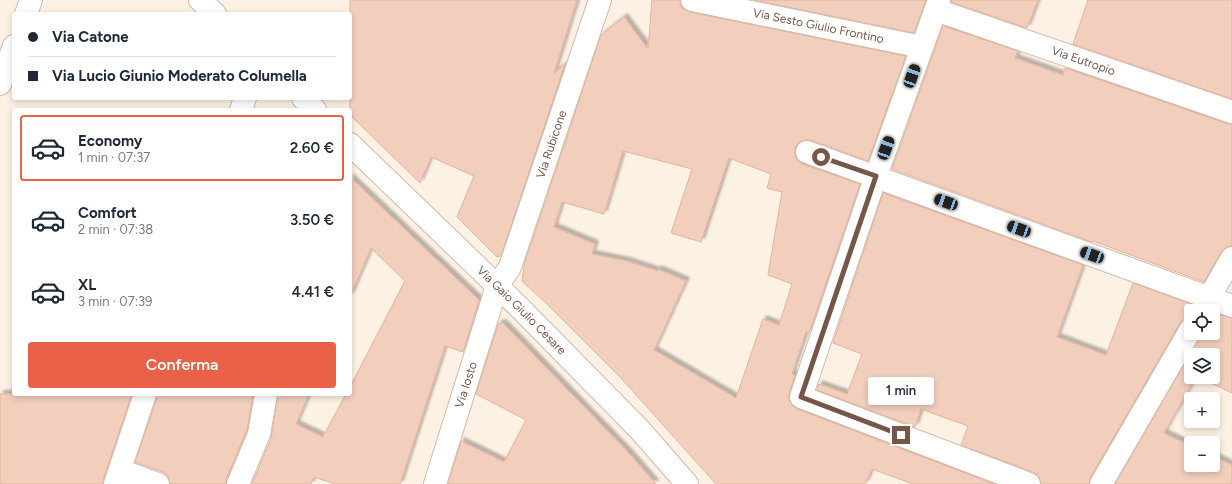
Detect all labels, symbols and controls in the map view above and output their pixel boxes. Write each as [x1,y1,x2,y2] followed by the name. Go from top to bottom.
[752,6,885,46] street label: Via Sesto Giulio Frontino
[52,28,129,46] text: Via Catone
[1050,43,1117,78] street label: Via Eutropio
[902,63,922,89] car
[52,67,307,85] text: Via Lucio Giunio Moderato Columella
[533,108,569,180] street label: Via Rubicone
[30,130,66,166] icon: car
[78,132,143,150] text: Economy
[876,135,896,161] car
[290,139,334,157] text: 2.60 €
[812,148,830,166] route start
[78,150,150,165] text: 1 min · 07:37
[933,192,959,212] car
[30,202,66,238] icon: car
[78,204,137,222] text: Comfort
[290,211,334,229] text: 3.50 €
[1006,219,1032,239] car
[78,222,153,237] text: 2 min · 07:38
[1079,245,1105,265] car
[474,263,569,358] street label: Via Gaio Giulio Cesare
[30,274,66,310] icon: car
[78,276,96,294] text: XL
[292,283,334,301] text: 4.41 €
[78,294,152,309] text: 3 min · 07:39
[1184,304,1220,472] map controls
[1184,304,1220,340] button: locate
[28,342,336,388] button: Conferma
[1184,348,1220,384] button: layers
[452,360,480,410] street label: Via Iosto
[868,377,934,405] callout: 1 min
[886,383,916,398] text: 1 min
[1184,392,1220,428] button: +
[892,426,910,444] route end
[1184,436,1220,472] button: −

